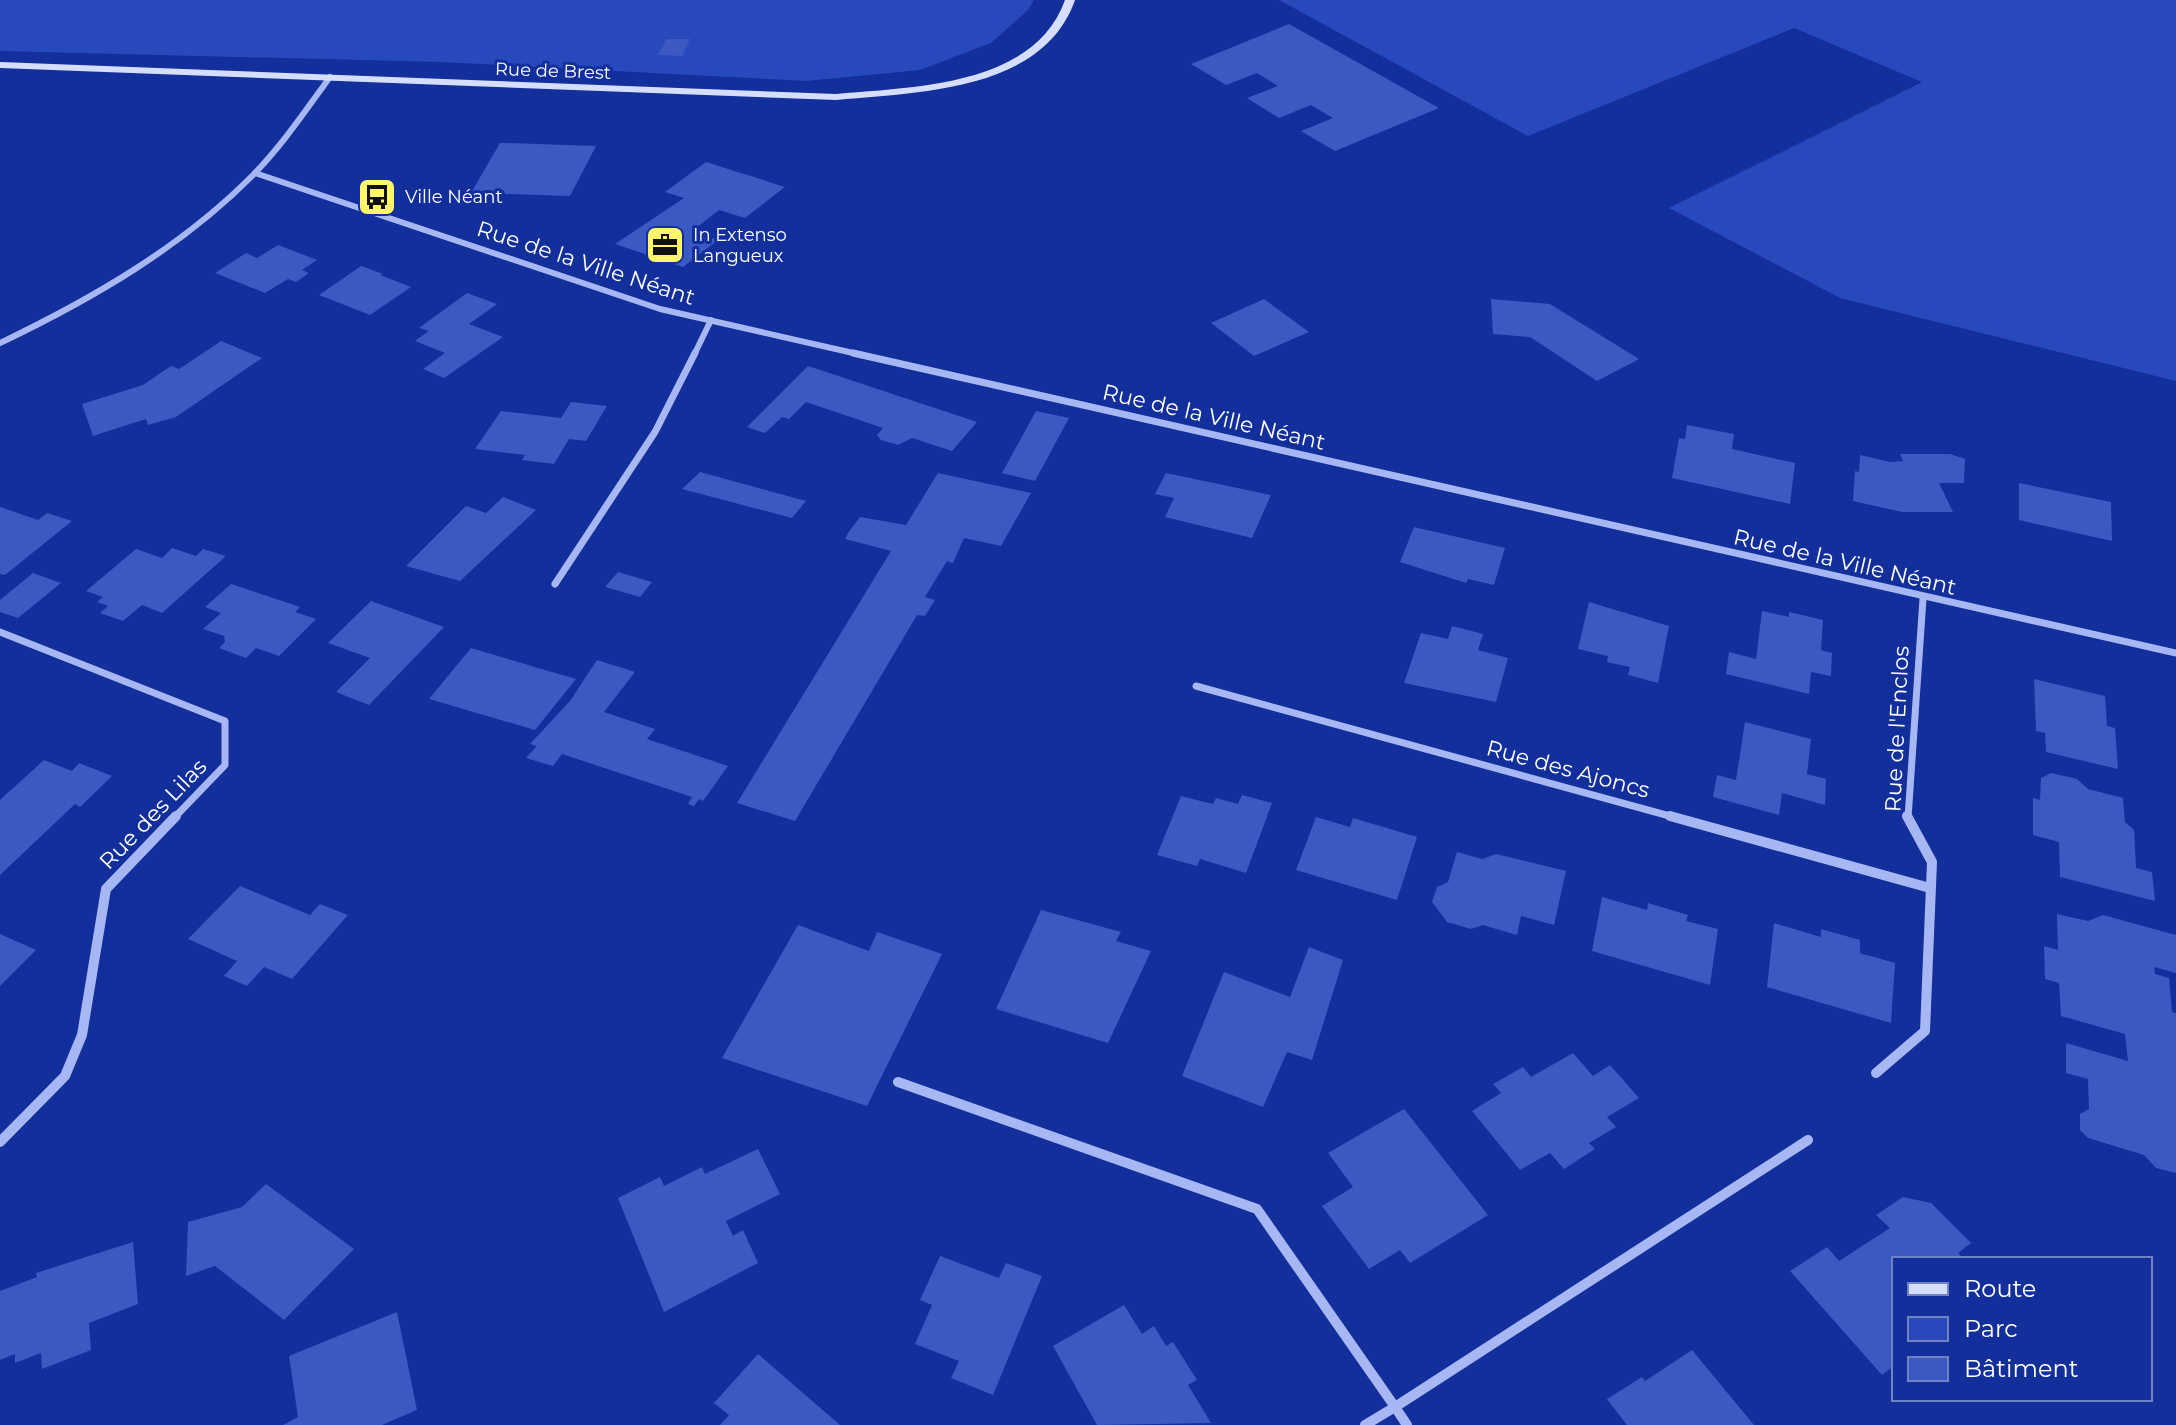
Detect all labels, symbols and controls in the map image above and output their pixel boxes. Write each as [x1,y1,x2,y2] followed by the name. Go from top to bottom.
[495,58,611,84] street label: Rue de Brest
[356,176,398,218] bus stop icon: Ville Néant
[405,186,503,208] place label: Ville Néant
[474,215,699,311] street label: Rue de la Ville Néant
[644,224,686,266] office icon: In Extenso Langueux
[693,224,787,267] place label: In Extenso Langueux
[1100,378,1328,456] street label: Rue de la Ville Néant
[1731,523,1959,601] street label: Rue de la Ville Néant
[1879,645,1915,813] street label: Rue de l'Enclos
[1483,734,1653,804] street label: Rue des Ajoncs
[94,753,213,875] street label: Rue des Lilas
[1892,1257,2152,1401] legend
[1964,1274,2036,1303] text: Route
[1964,1314,2018,1343] text: Parc
[1964,1354,2079,1383] text: Bâtiment

